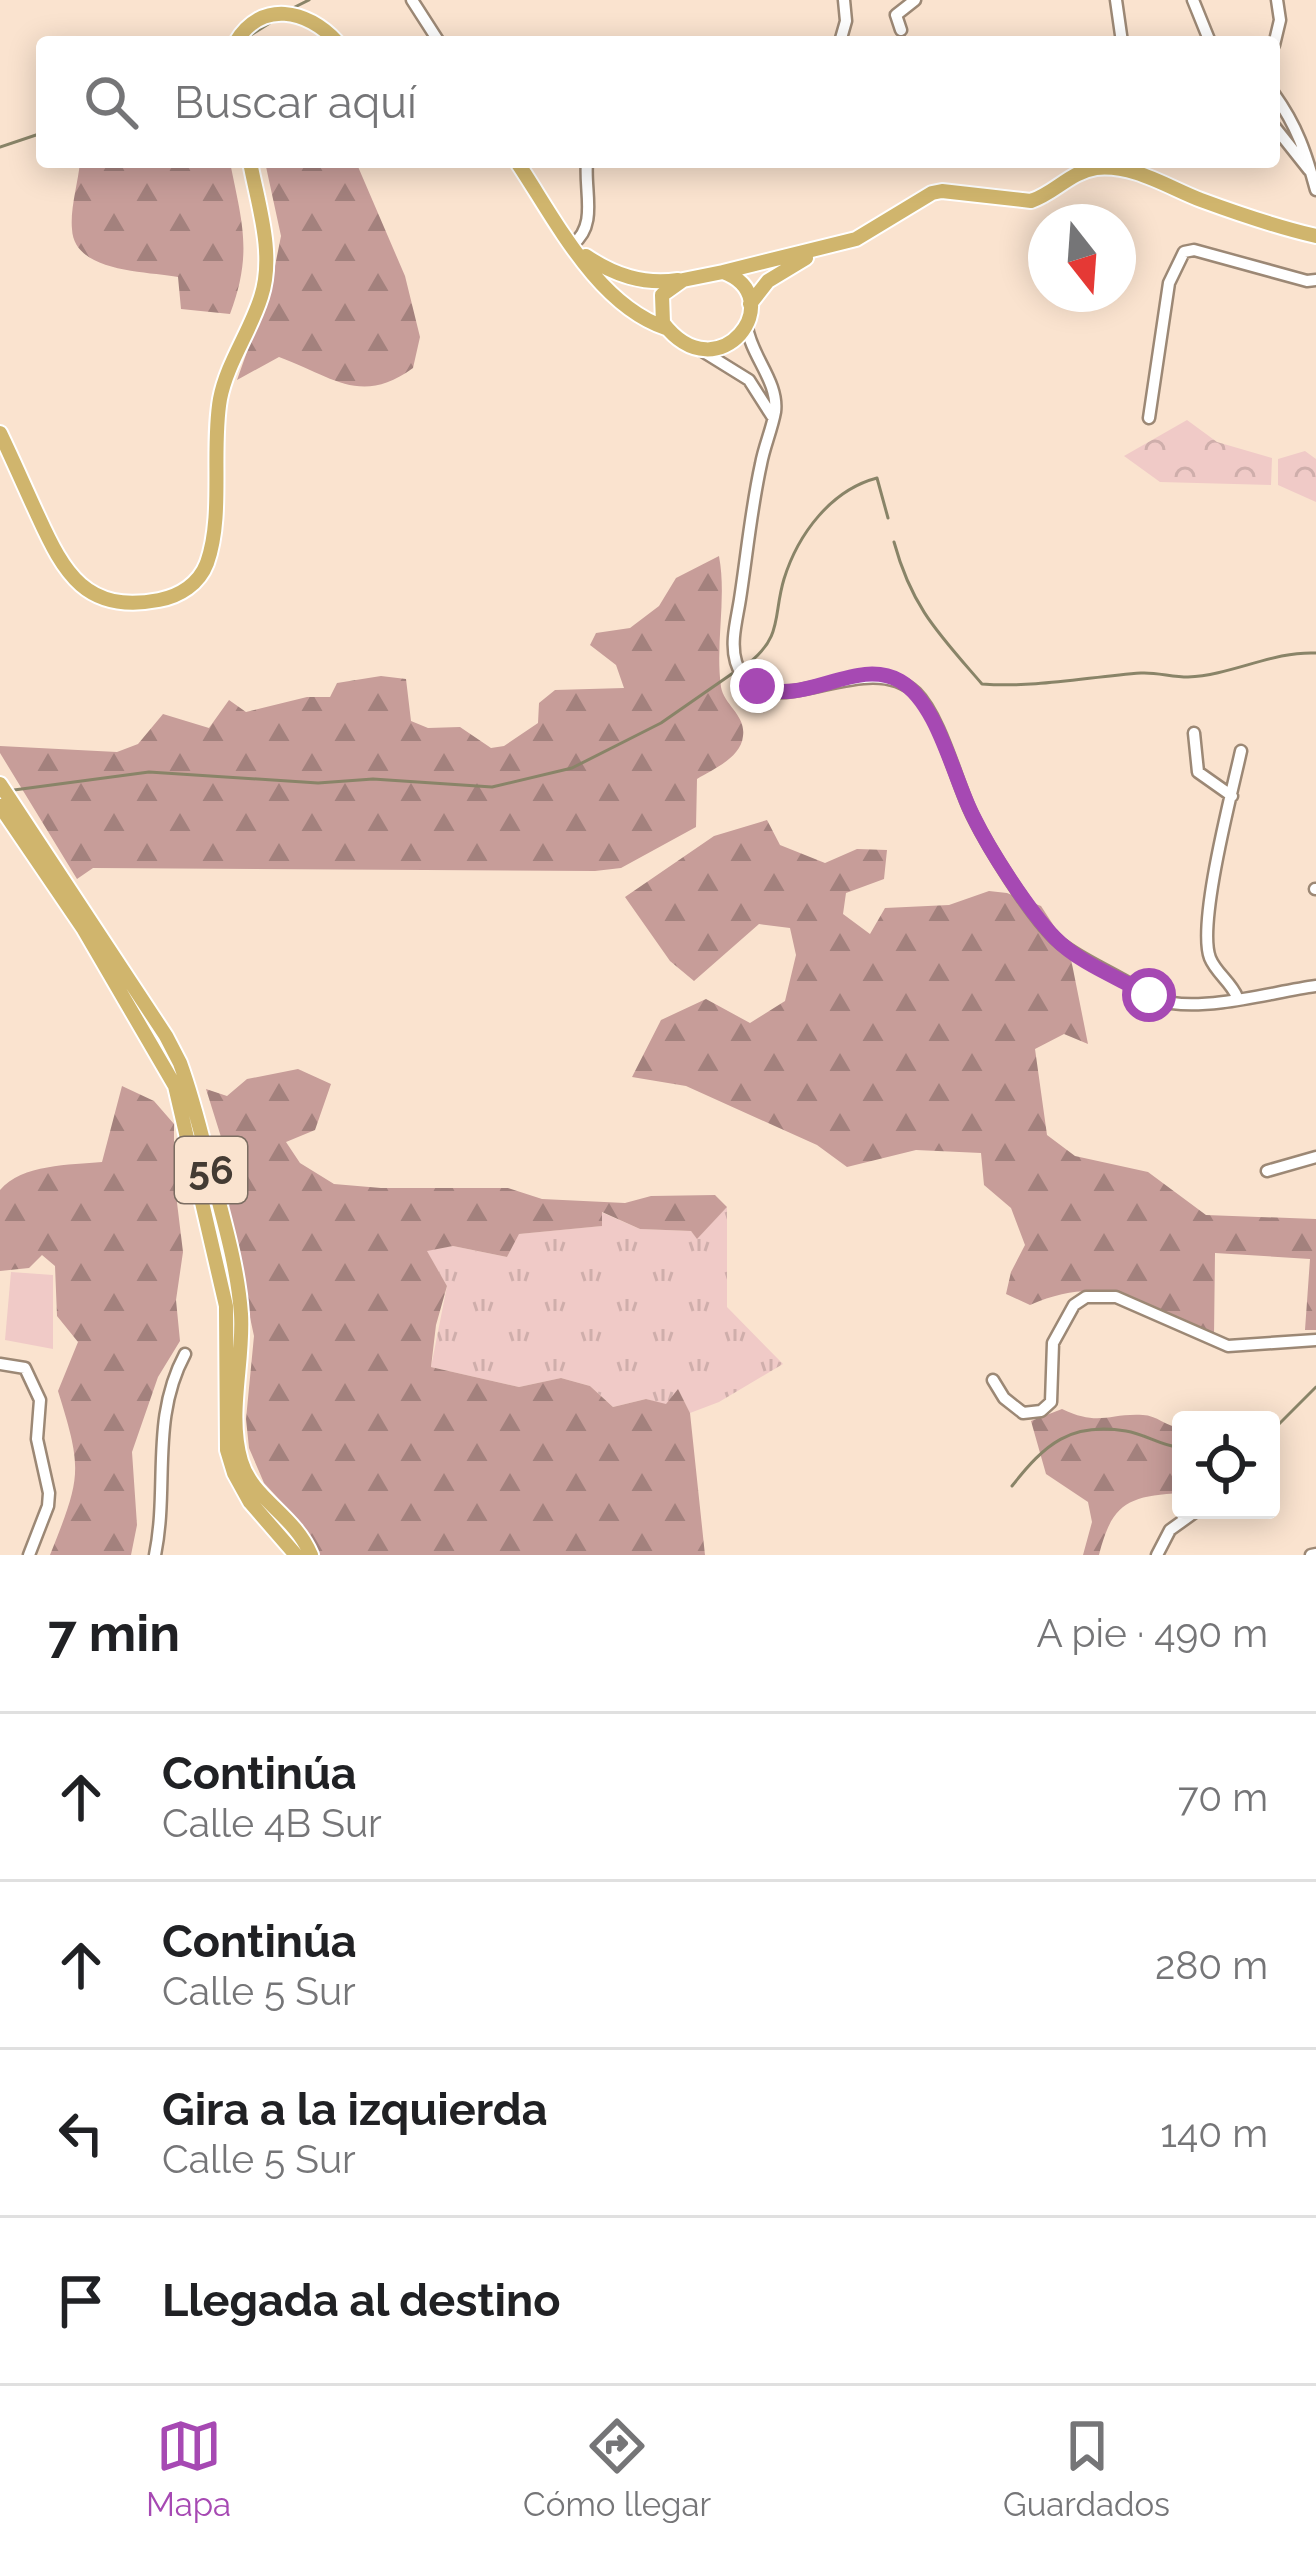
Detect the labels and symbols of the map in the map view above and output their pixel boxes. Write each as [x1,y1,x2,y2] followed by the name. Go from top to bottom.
[1028,204,1136,312] north arrow
[730,659,784,713] route end
[1122,968,1176,1022] route start
[175,1137,247,1203] road number: 56

